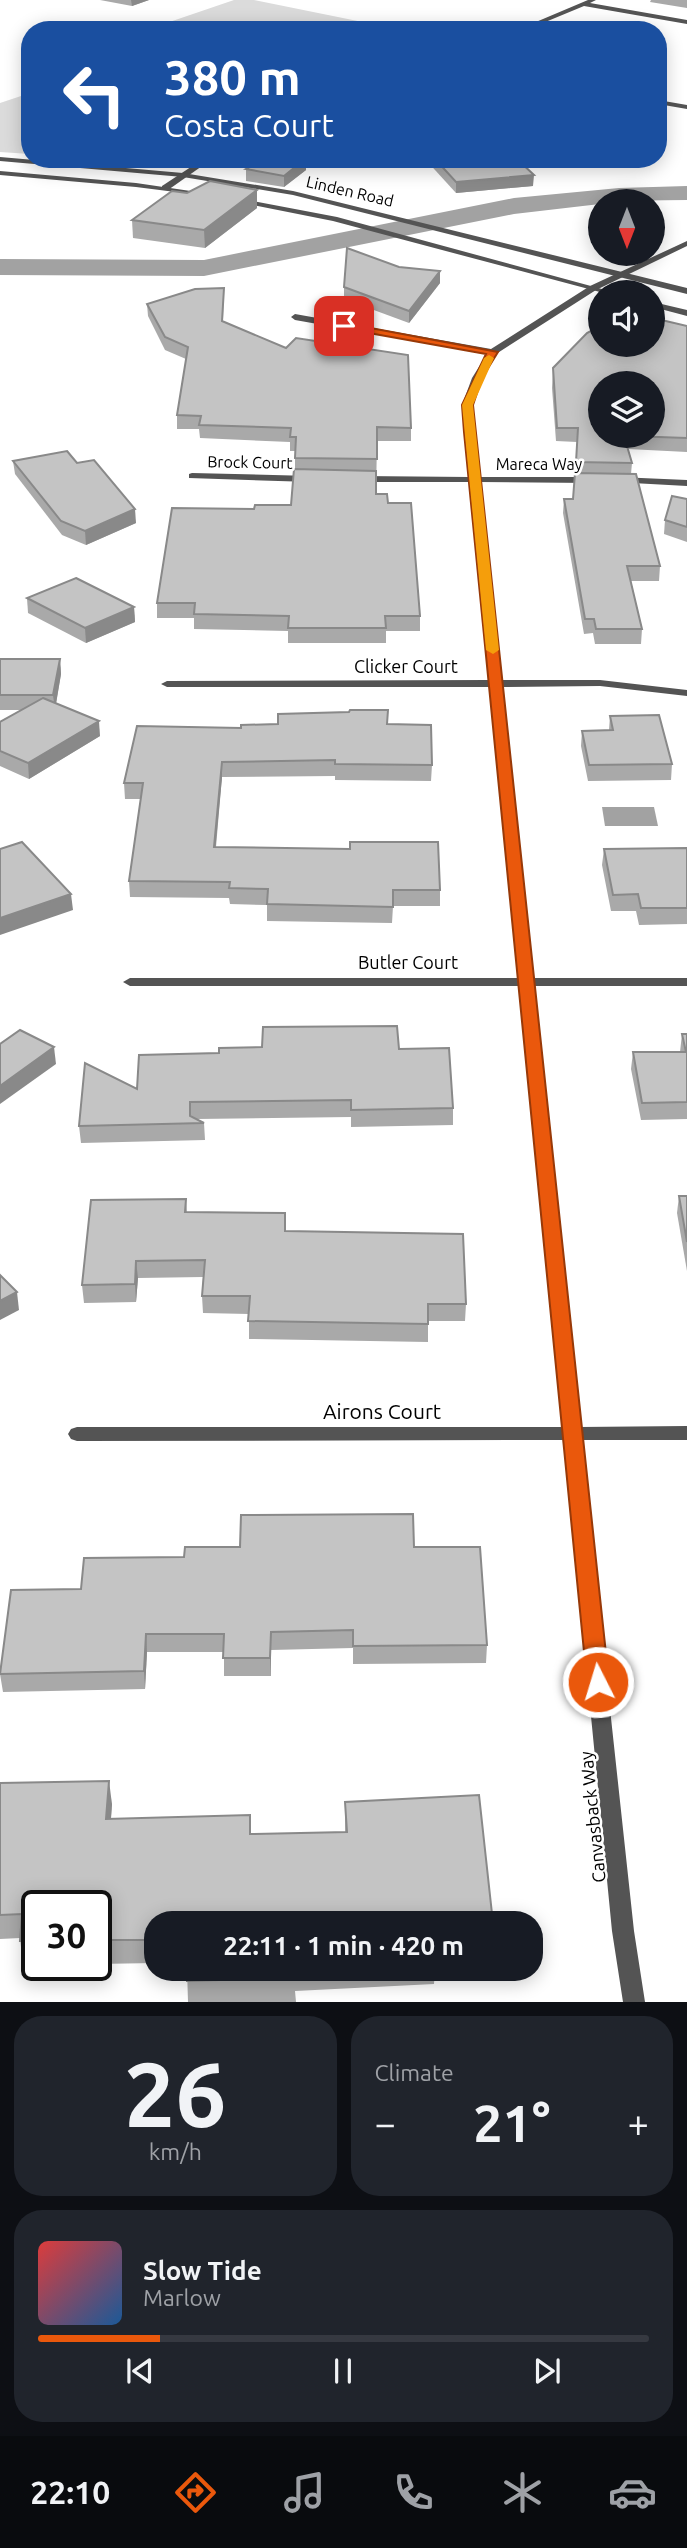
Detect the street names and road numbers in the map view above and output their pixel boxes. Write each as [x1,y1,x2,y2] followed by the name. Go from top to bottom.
[305,172,395,210] street label: Linden Road
[207,452,294,472] street label: Brock Court
[496,455,583,473] street label: Mareca Way
[354,656,458,676] street label: Clicker Court
[358,952,458,972] street label: Butler Court
[323,1399,441,1423] street label: Airons Court
[575,1750,609,1884] street label: Canvasback Way

